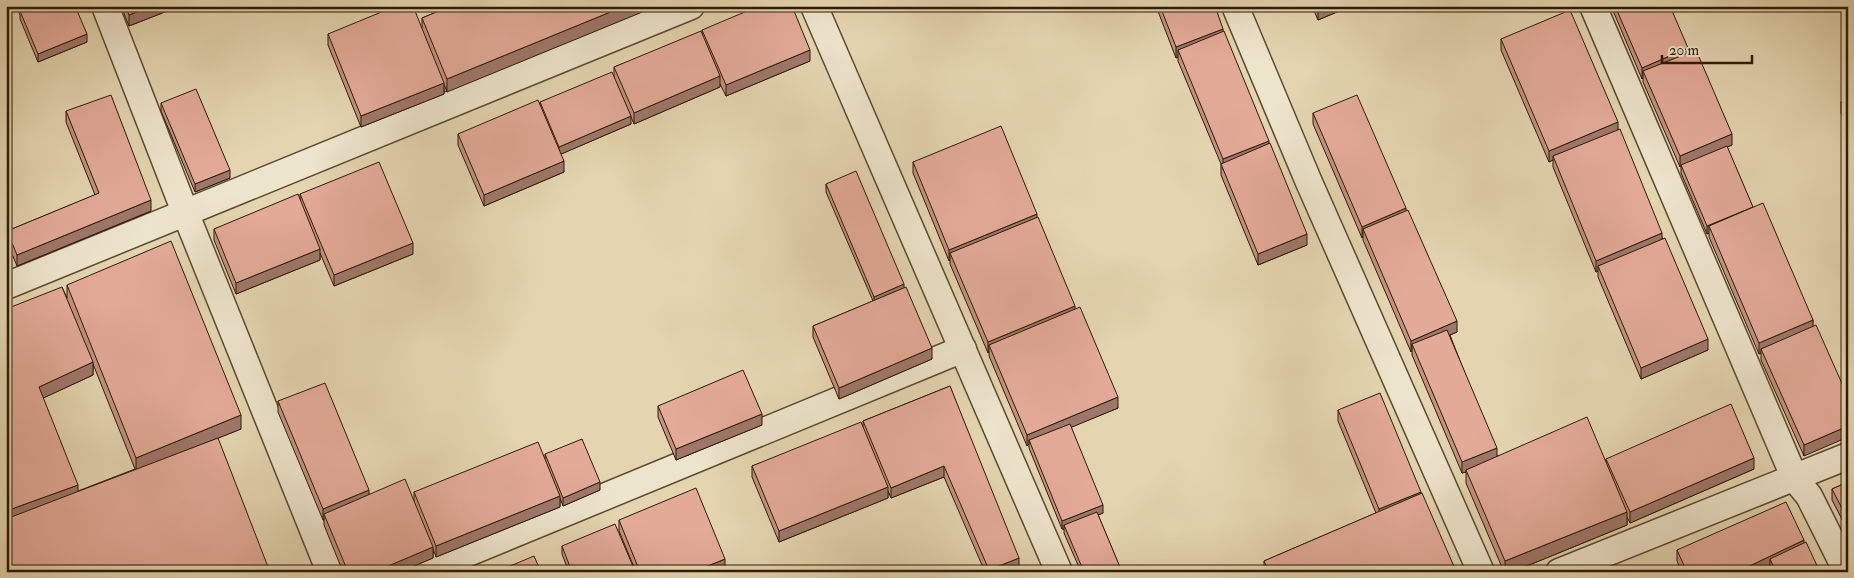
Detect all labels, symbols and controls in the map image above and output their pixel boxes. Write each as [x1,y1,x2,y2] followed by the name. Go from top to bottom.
[1662,32,1752,64] scale bar
[1669,41,1699,60] text: 20 m

